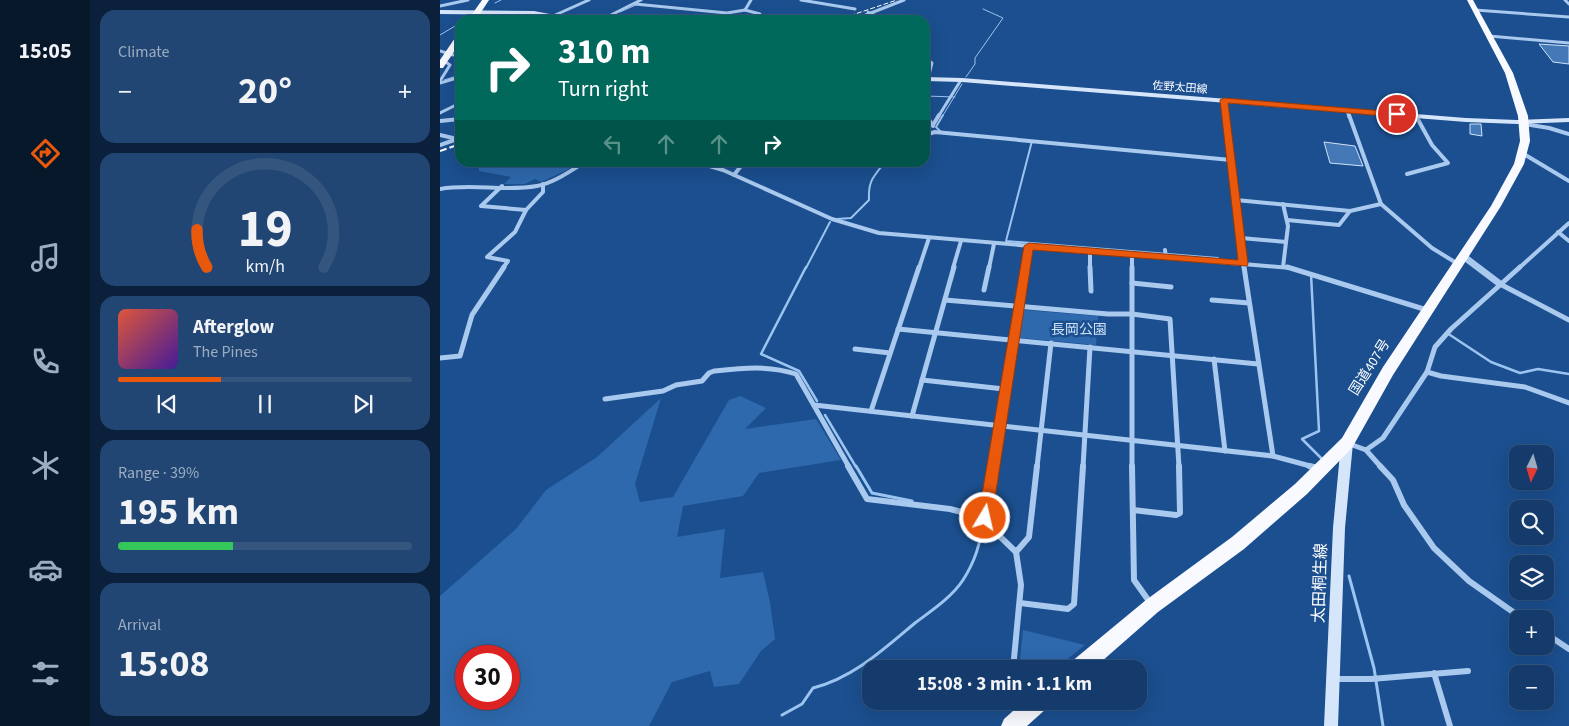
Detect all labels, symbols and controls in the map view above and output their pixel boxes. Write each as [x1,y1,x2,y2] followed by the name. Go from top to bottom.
[558,27,650,77] text: 310 m
[18,35,72,67] text: 15:05
[475,35,540,100] icon: right
[118,41,169,63] text: Climate
[238,64,292,118] text: 20°
[118,72,132,112] text: −
[398,72,412,112] text: +
[558,73,648,105] text: Turn right
[1152,78,1208,97] street label: 佐野太田線
[1376,93,1418,135] pin
[1383,100,1411,128] icon: arrive
[599,130,627,158] icon: left
[652,130,680,158] icon: ahead
[705,130,733,158] icon: ahead
[758,130,786,158] icon: right
[28,136,63,171] icon: directions
[238,193,292,267] text: 19
[28,240,63,275] icon: music
[245,254,285,279] text: km/h
[193,314,274,341] text: Afterglow
[1051,320,1107,340] park label: 長岡公園
[1345,336,1395,399] street label: 国道407号
[193,341,258,363] text: The Pines
[28,344,63,379] icon: phone
[153,390,181,418] icon: previous
[251,390,279,418] icon: pause
[349,390,377,418] icon: next
[1509,445,1554,490] north arrow
[1509,445,1554,710] map controls
[28,448,63,483] icon: climate
[118,462,199,484] text: Range · 39%
[118,485,239,539] text: 195 km
[958,491,1010,543] position arrow
[1509,500,1554,545] button: search
[1308,543,1332,623] street label: 太田桐生線
[28,552,63,587] icon: car
[1509,555,1554,600] button: layers
[1509,610,1554,655] button: +
[118,614,161,636] text: Arrival
[118,637,210,691] text: 15:08
[455,645,520,710] speed limit sign: 30
[28,656,63,691] icon: filters
[1509,665,1554,710] button: −
[917,671,1092,698] text: 15:08 · 3 min · 1.1 km

